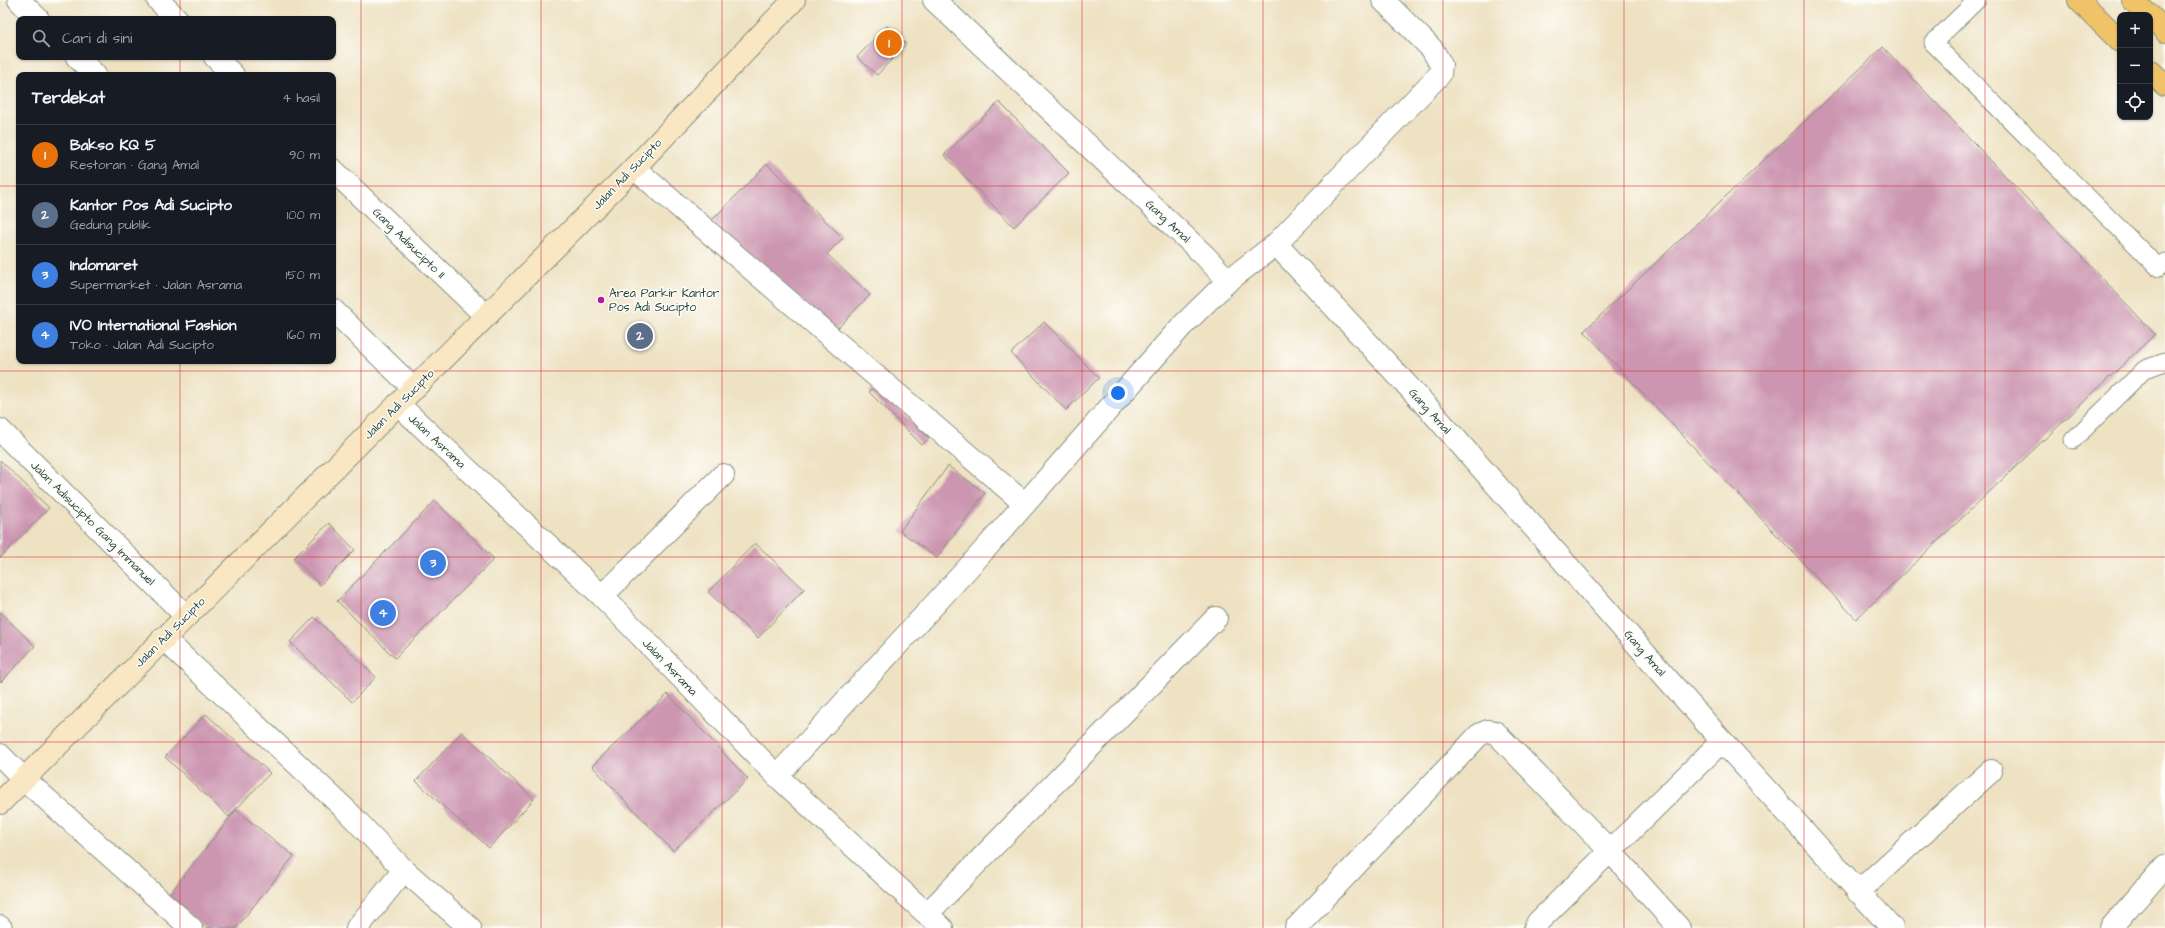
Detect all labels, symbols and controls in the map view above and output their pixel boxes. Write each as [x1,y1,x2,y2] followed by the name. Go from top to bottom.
[2117,12,2153,120] map controls
[2117,12,2153,48] button: +
[16,16,336,60] search box
[30,27,52,49] icon: search
[62,28,132,49] text: Cari di sini
[876,28,902,58] pin: 1
[2117,48,2153,84] button: −
[2117,84,2153,120] button: locate
[32,86,105,110] text: Terdekat
[282,89,320,107] text: 4 hasil
[70,135,156,156] text: Bakso KQ 5
[589,135,666,214] street label: Jalan Adi Sucipto
[44,146,46,164] text: 1
[289,146,320,164] text: 90 m
[70,156,199,174] text: Restoran · Gang Amal
[70,195,232,216] text: Kantor Pos Adi Sucipto
[1141,196,1194,248] street label: Gang Amal
[368,204,449,283] street label: Gang Adisucipto II
[41,206,49,224] text: 2
[287,206,320,224] text: 100 m
[70,216,151,234] text: Gedung publik
[70,255,138,276] text: Indomaret
[42,266,48,284] text: 3
[286,266,320,284] text: 150 m
[70,276,242,294] text: Supermarket · Jalan Asrama
[609,285,720,316] place label: Area Parkir Kantor Pos Adi Sucipto
[596,295,606,305] marker: Area Parkir Kantor Pos Adi Sucipto
[70,315,237,336] text: IVO International Fashion
[627,321,653,351] pin: 2
[41,326,49,344] text: 4
[287,326,320,344] text: 160 m
[70,336,214,354] text: Toko · Jalan Adi Sucipto
[360,365,438,443] street label: Jalan Adi Sucipto
[1108,383,1128,403] your location
[1404,385,1455,439] street label: Gang Amal
[404,410,469,473] street label: Jalan Asrama
[26,457,159,590] street label: Jalan Adisucipto Gang Immanuel
[420,548,446,578] pin: 3
[131,593,209,671] street label: Jalan Adi Sucipto
[370,598,396,628] pin: 4
[1619,626,1670,681] street label: Gang Amal
[638,635,701,700] street label: Jalan Asrama

